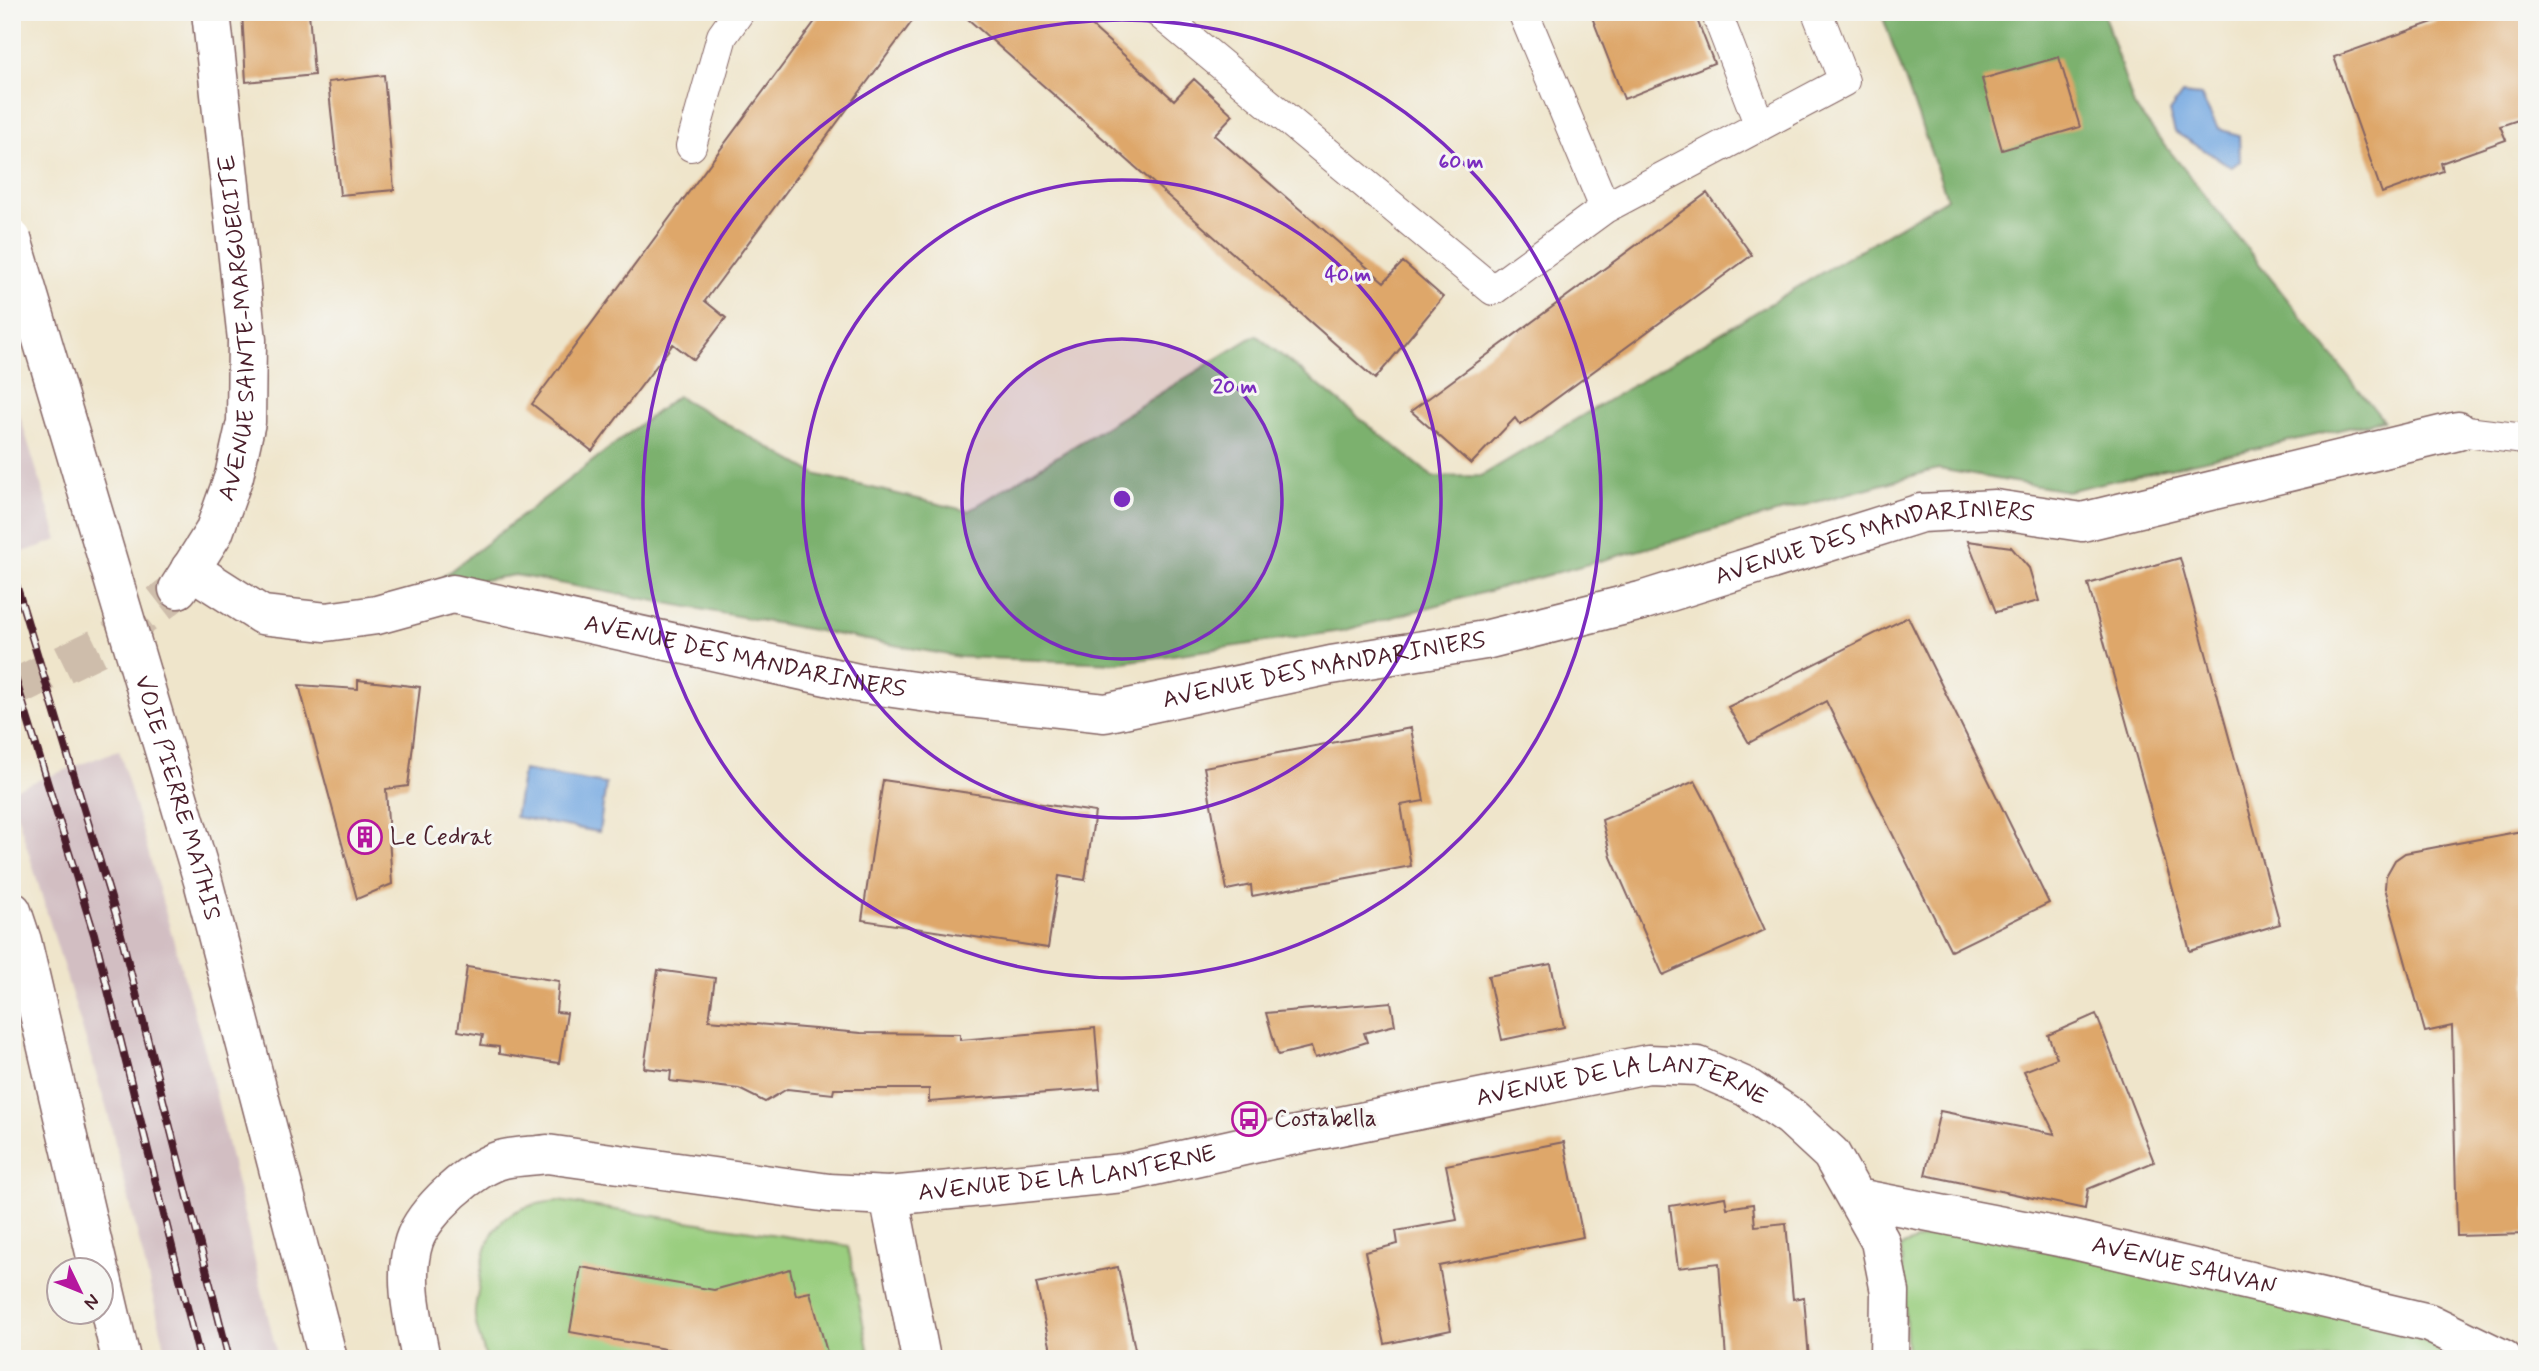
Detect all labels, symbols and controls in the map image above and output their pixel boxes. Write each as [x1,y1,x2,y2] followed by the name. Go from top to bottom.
[1438,148,1484,176] text: 60 m
[211,153,263,505] street label: AVENUE SAINTE-MARGUERITE
[1325,261,1372,289] text: 40 m
[1213,373,1258,401] text: 20 m
[1110,487,1134,511] centre of rings
[1711,493,2036,592] street label: AVENUE DES MANDARINIERS
[581,608,908,705] street label: AVENUE DES MANDARINIERS
[1160,625,1488,716] street label: AVENUE DES MANDARINIERS
[127,672,228,924] street label: VOIE PIERRE MATHIS
[346,818,384,856] building icon: Le Cedrat
[390,822,492,853] place label: Le Cedrat
[1473,1048,1774,1114] text: AVENUE DE LA LANTERNE
[1471,1086,1769,1120] street label: AVENUE DE LA LANTERNE
[1230,1100,1268,1138] bus stop icon: Costabella
[1274,1104,1377,1135] place label: Costabella
[917,1137,1219,1209] street label: AVENUE DE LA LANTERNE
[2089,1229,2280,1302] street label: AVENUE SAUVAN
[46,1256,116,1326] north arrow
[78,1288,105,1315] text: N

